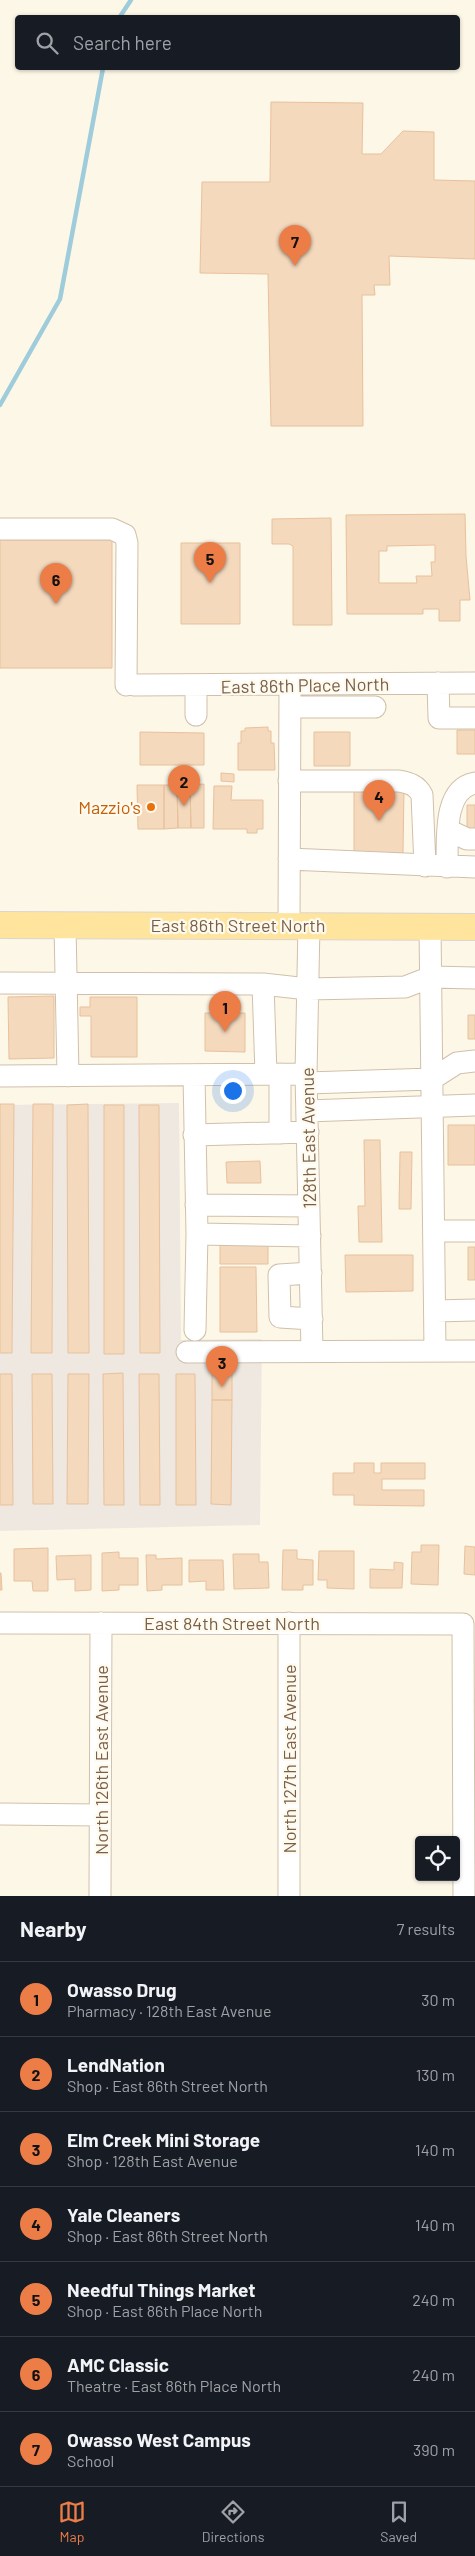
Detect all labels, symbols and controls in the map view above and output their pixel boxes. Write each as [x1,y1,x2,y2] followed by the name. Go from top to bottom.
[15,15,460,70] search box
[33,29,61,57] icon: search
[73,31,172,54] text: Search here
[279,225,311,266] pin: 7
[194,542,226,583] pin: 5
[40,563,72,604] pin: 6
[220,673,390,697] street label: East 86th Place North
[168,765,200,806] pin: 2
[363,780,395,821] pin: 4
[78,796,141,818] place label: Mazzio's
[145,801,157,813] marker: Mazzio's
[150,914,326,936] street label: East 86th Street North
[209,991,241,1032] pin: 1
[296,1067,320,1209] street label: 128th East Avenue
[220,1078,246,1104] your location
[206,1346,238,1387] pin: 3
[144,1612,320,1634] street label: East 84th Street North
[278,1664,300,1854] street label: North 127th East Avenue
[90,1665,112,1855] street label: North 126th East Avenue
[415,1836,460,1881] map controls
[415,1836,460,1881] button: locate
[20,1916,86,1941] text: Nearby
[397,1919,455,1938] text: 7 results
[67,1978,176,2001] text: Owasso Drug
[33,1990,39,2009] text: 1
[421,1990,455,2009] text: 30 m
[67,2001,271,2020] text: Pharmacy · 128th East Avenue
[67,2053,165,2076] text: LendNation
[32,2065,40,2084] text: 2
[416,2065,455,2084] text: 130 m
[67,2076,268,2095] text: Shop · East 86th Street North
[67,2128,260,2151] text: Elm Creek Mini Storage
[32,2140,40,2159] text: 3
[415,2140,455,2159] text: 140 m
[67,2151,238,2170] text: Shop · 128th East Avenue
[67,2203,180,2226] text: Yale Cleaners
[31,2215,41,2234] text: 4
[415,2215,455,2234] text: 140 m
[67,2226,268,2245] text: Shop · East 86th Street North
[67,2278,255,2301] text: Needful Things Market
[32,2290,40,2309] text: 5
[412,2290,455,2309] text: 240 m
[67,2301,262,2320] text: Shop · East 86th Place North
[67,2353,169,2376] text: AMC Classic
[32,2365,40,2384] text: 6
[412,2365,455,2384] text: 240 m
[67,2376,281,2395] text: Theatre · East 86th Place North
[67,2428,251,2451] text: Owasso West Campus
[32,2440,40,2459] text: 7
[413,2440,455,2459] text: 390 m
[67,2451,114,2470] text: School
[58,2498,86,2545] tab: Map
[202,2498,264,2545] tab: Directions
[380,2498,417,2545] tab: Saved

